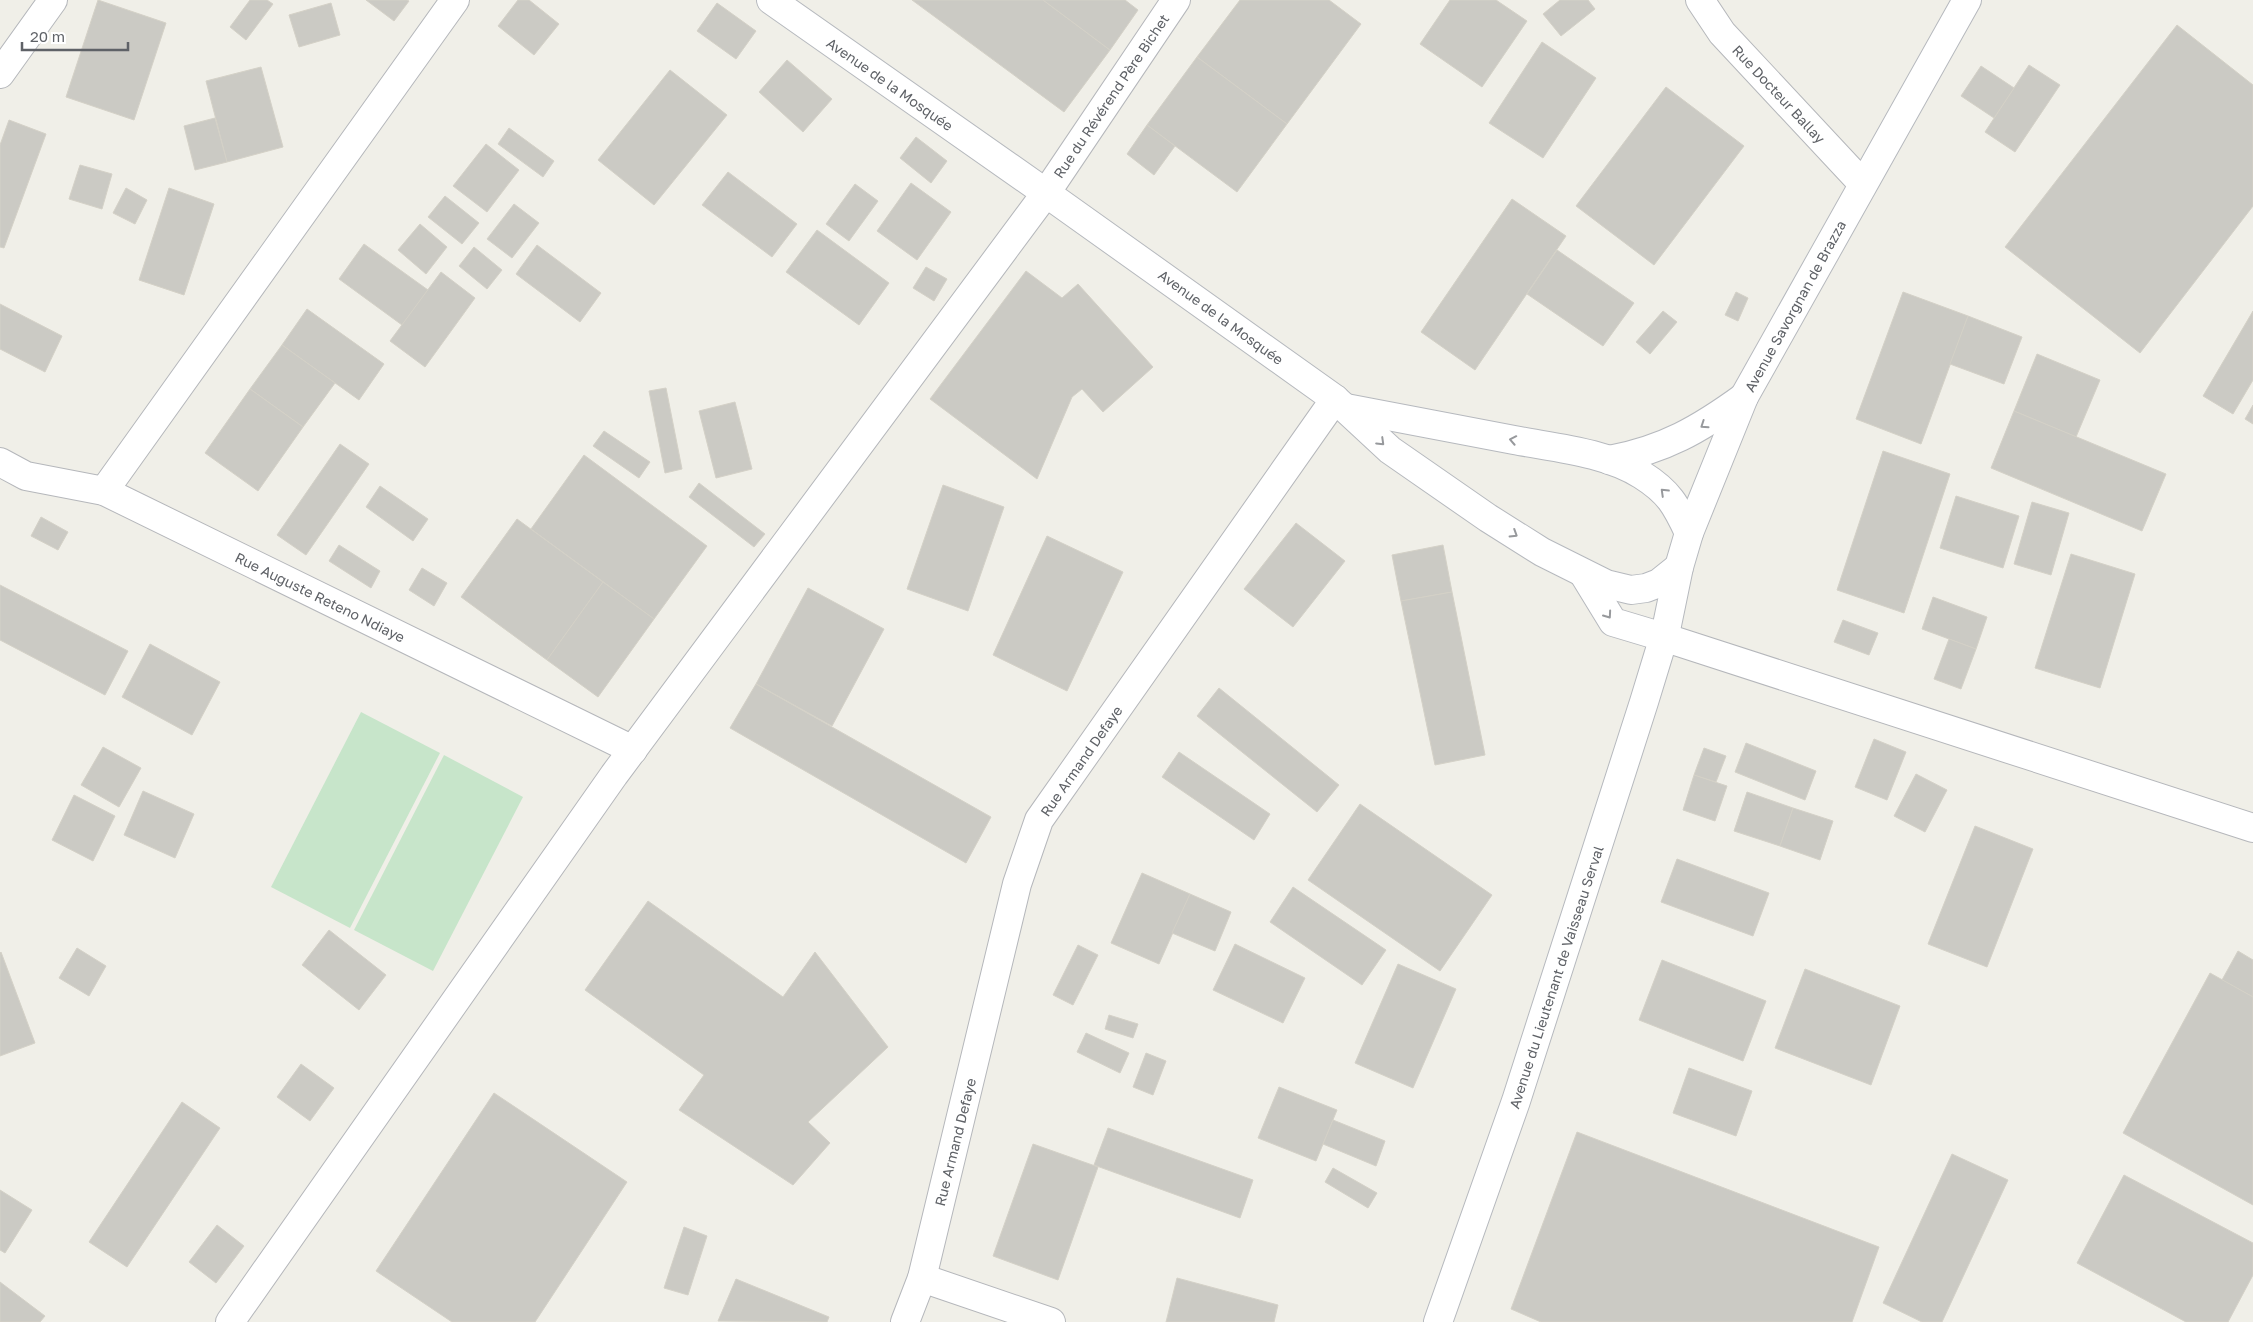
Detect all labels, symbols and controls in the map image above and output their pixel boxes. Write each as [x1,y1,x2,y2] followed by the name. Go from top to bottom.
[1050,11,1172,181] street label: Rue du Révérend Père Bichet
[22,20,129,52] scale bar
[30,27,65,45] text: 20 m
[824,34,956,134] street label: Avenue de la Mosquée
[1729,41,1829,147] street label: Rue Docteur Ballay
[1741,217,1849,395] street label: Avenue Savorgnan de Brazza
[1155,266,1287,368] street label: Avenue de la Mosquée
[1701,419,1710,428] one-way arrow
[1508,435,1517,445] one-way arrow
[1375,436,1384,445] one-way arrow
[1660,489,1669,498] one-way arrow
[1509,528,1518,538] one-way arrow
[232,548,408,646] street label: Rue Auguste Reteno Ndiaye
[1602,609,1611,618] one-way arrow
[1036,702,1126,820] street label: Rue Armand Defaye
[1505,843,1607,1111] street label: Avenue du Lieutenant de Vaisseau Serval
[931,1076,979,1208] street label: Rue Armand Defaye

